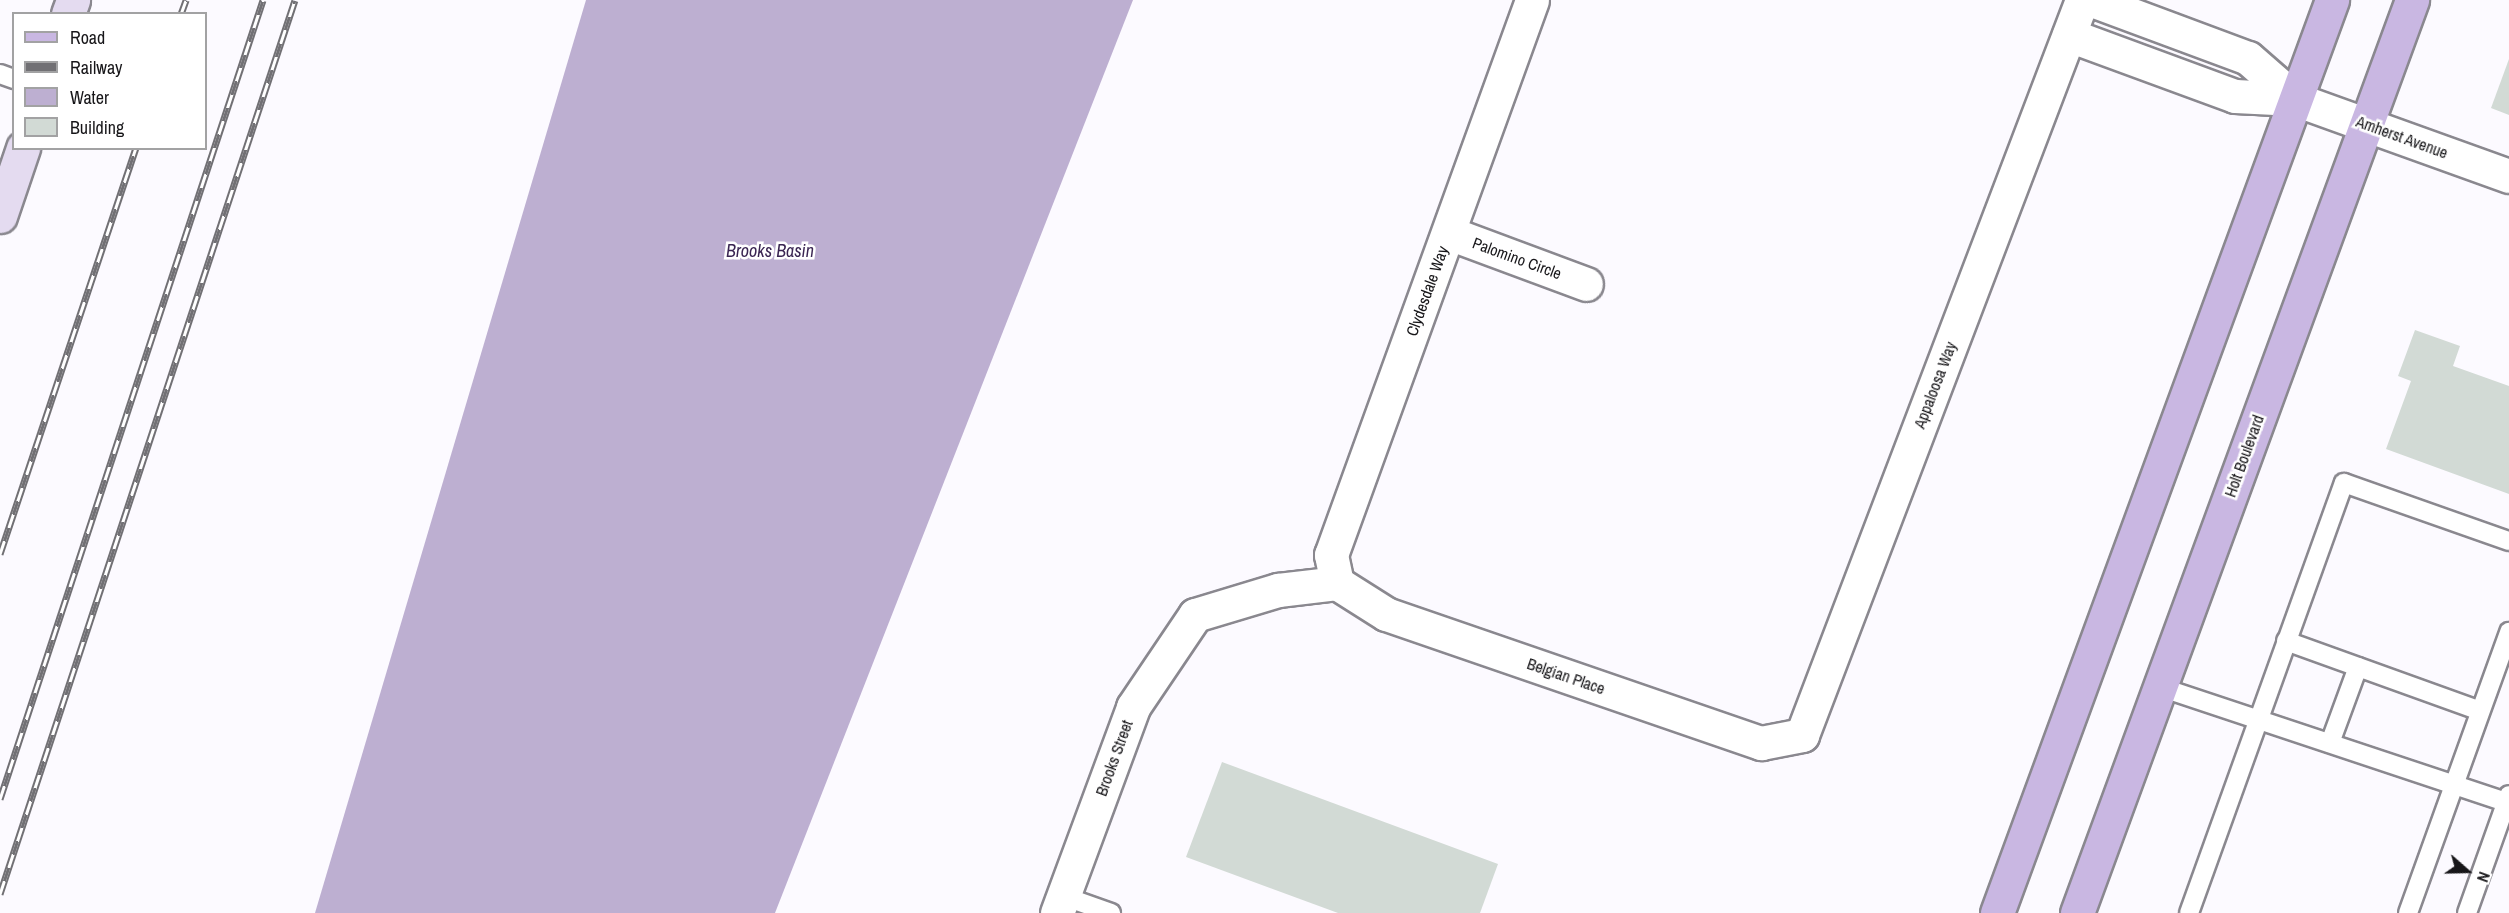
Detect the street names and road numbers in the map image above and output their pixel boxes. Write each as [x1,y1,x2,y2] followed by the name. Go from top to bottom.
[2353,111,2451,163] street label: Amherst Avenue
[1470,233,1564,283] street label: Palomino Circle
[1402,243,1452,339] street label: Clydesdale Way
[1910,339,1960,431] street label: Appaloosa Way
[2220,412,2268,500] street label: Holt Boulevard
[1525,654,1607,698] street label: Belgian Place
[1091,717,1137,799] street label: Brooks Street

